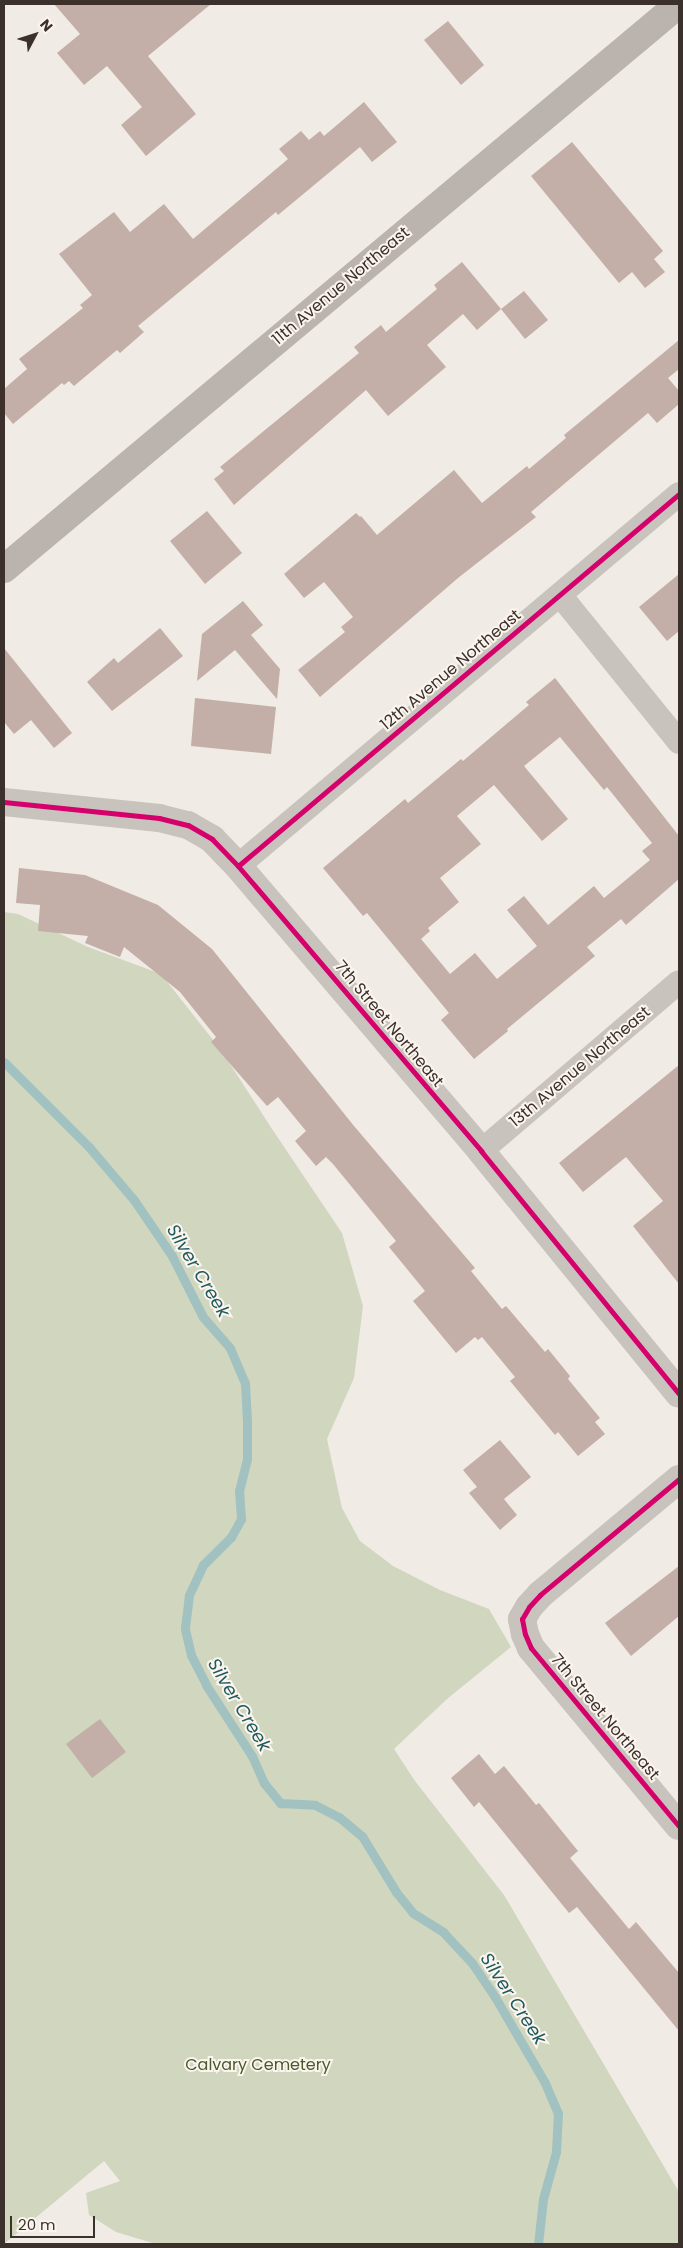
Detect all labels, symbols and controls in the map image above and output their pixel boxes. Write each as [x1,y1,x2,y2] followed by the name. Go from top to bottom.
[10,10,60,60] north arrow
[35,15,58,36] text: N
[268,223,414,349] street label: 11th Avenue Northeast
[377,606,525,734] street label: 12th Avenue Northeast
[331,957,447,1091] street label: 7th Street Northeast
[506,1003,654,1131] street label: 13th Avenue Northeast
[162,1220,234,1322] water label: Silver Creek
[547,1650,663,1784] street label: 7th Street Northeast
[203,1654,275,1756] water label: Silver Creek
[475,1949,551,2049] water label: Silver Creek
[185,2055,331,2075] park label: Calvary Cemetery
[12,2206,98,2238] scale bar
[18,2214,56,2235] text: 20 m

